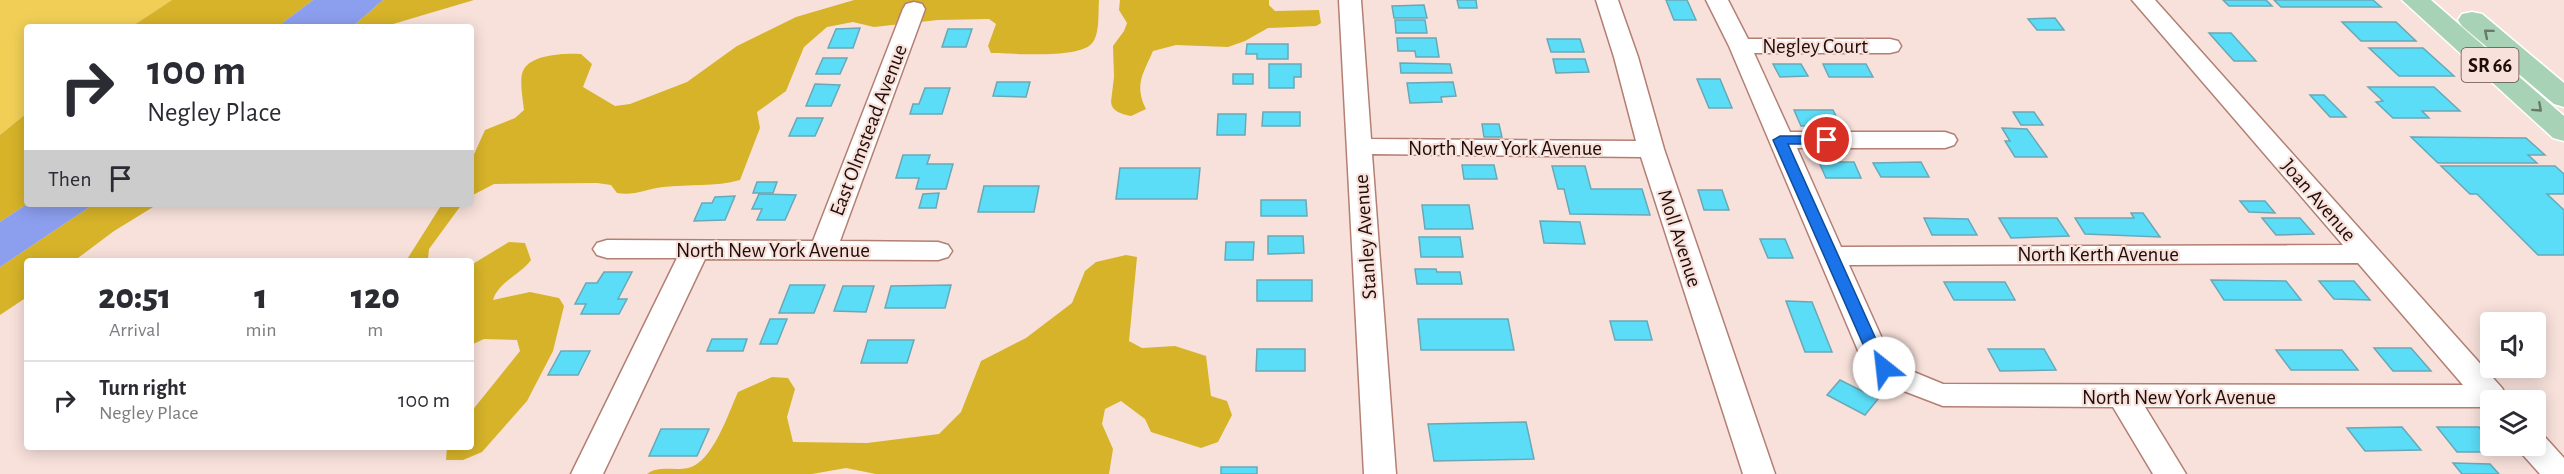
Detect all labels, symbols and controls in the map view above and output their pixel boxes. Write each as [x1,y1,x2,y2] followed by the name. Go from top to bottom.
[2483,29,2494,40] one-way arrow
[1762,36,1868,57] street label: Negley Court
[826,42,911,219] street label: East Olmstead Avenue
[48,48,126,126] icon: right
[2462,48,2518,82] road number: SR 66
[147,50,246,92] text: 100 m
[147,99,281,126] text: Negley Place
[2531,101,2542,112] one-way arrow
[1801,114,1852,165] pin
[1810,123,1843,156] icon: arrive
[1408,138,1602,159] street label: North New York Avenue
[2277,155,2360,245] street label: Joan Avenue
[104,162,137,195] icon: arrive
[48,168,92,190] text: Then
[1351,174,1380,300] street label: Stanley Avenue
[1654,187,1705,290] street label: Moll Avenue
[676,240,870,261] street label: North New York Avenue
[2017,244,2179,265] street label: North Kerth Avenue
[98,279,171,315] text: 20:51
[254,279,268,315] text: 1
[351,279,400,315] text: 120
[2480,312,2546,456] map controls
[2480,312,2546,378] button: sound
[109,320,160,340] text: Arrival
[245,320,277,340] text: min
[367,320,383,340] text: m
[1852,336,1916,400] position arrow
[99,377,186,399] text: Turn right
[48,384,81,417] icon: right
[2082,387,2276,408] street label: North New York Avenue
[398,389,450,411] text: 100 m
[2480,390,2546,456] button: layers
[99,403,199,423] text: Negley Place

